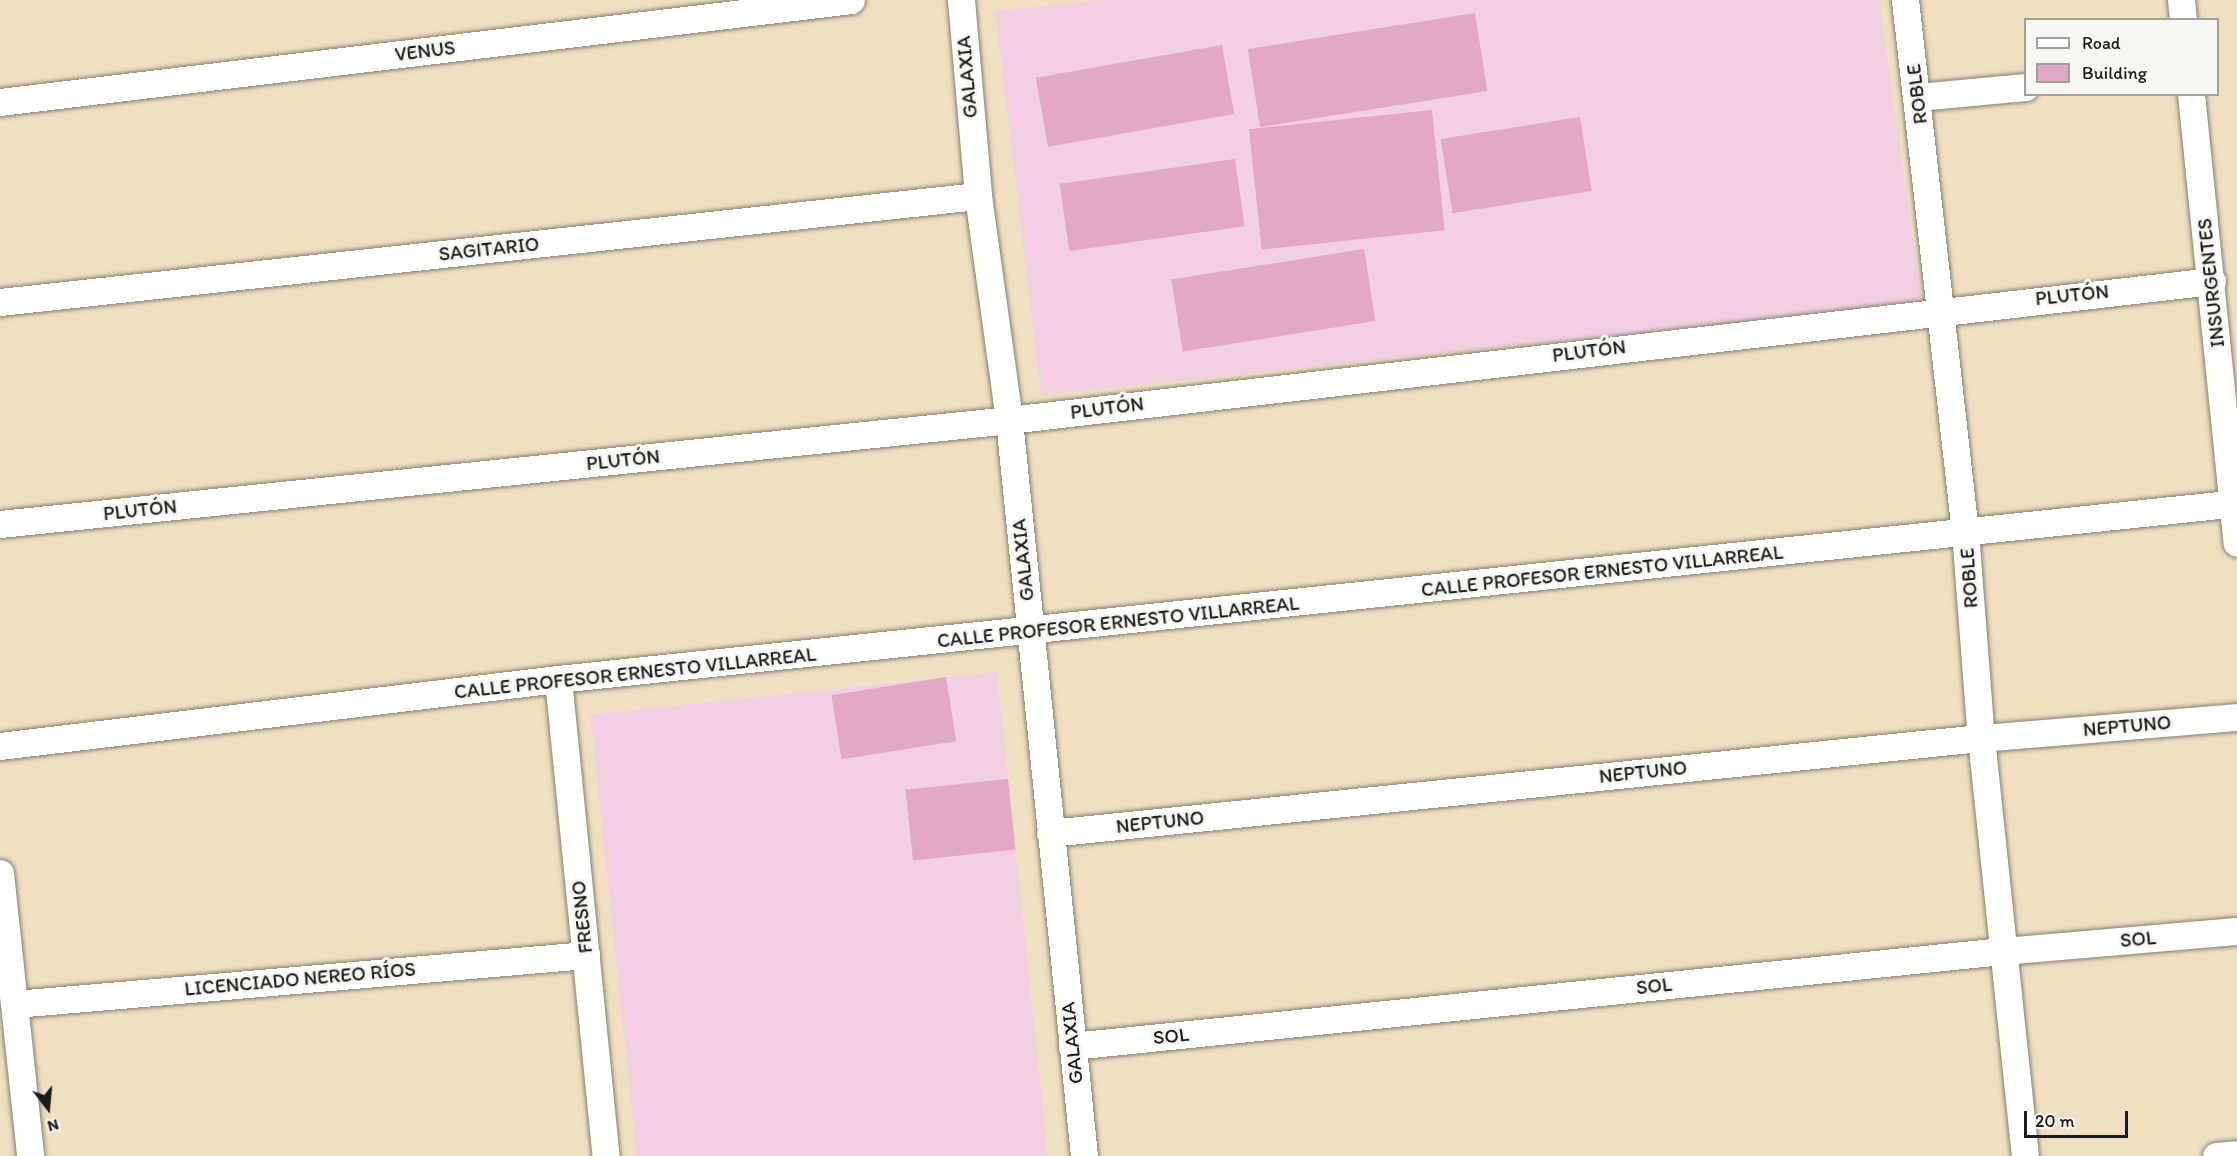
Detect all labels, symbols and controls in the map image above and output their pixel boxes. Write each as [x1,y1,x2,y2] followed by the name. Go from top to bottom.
[2024,18,2219,96] legend
[2082,32,2121,54] text: Road
[393,35,457,67] street label: VENUS
[951,35,983,119] street label: GALAXIA
[2082,62,2147,84] text: Building
[1901,63,1933,125] street label: ROBLE
[2192,217,2230,349] street label: INSURGENTES
[438,232,540,266] street label: SAGITARIO
[2034,279,2110,311] street label: PLUTÓN
[1551,335,1627,367] street label: PLUTÓN
[1069,392,1145,424] street label: PLUTÓN
[585,444,661,476] street label: PLUTÓN
[102,494,178,526] street label: PLUTÓN
[1007,518,1039,602] street label: GALAXIA
[1420,540,1784,602] street label: CALLE PROFESOR ERNESTO VILLARREAL
[1955,547,1983,609] street label: ROBLE
[936,591,1300,653] street label: CALLE PROFESOR ERNESTO VILLARREAL
[453,642,817,704] street label: CALLE PROFESOR ERNESTO VILLARREAL
[2082,710,2172,742] street label: NEPTUNO
[1598,755,1688,789] street label: NEPTUNO
[1115,805,1205,839] street label: NEPTUNO
[566,880,598,954] street label: FRESNO
[2119,925,2157,953] street label: SOL
[183,957,417,1001] street label: LICENCIADO NEREO RÍOS
[1635,972,1673,1000] street label: SOL
[1056,1001,1088,1085] street label: GALAXIA
[1152,1022,1190,1050] street label: SOL
[18,1078,78,1138] north arrow
[2027,1099,2130,1137] scale bar
[2035,1110,2075,1132] text: 20 m
[45,1115,61,1136] text: N

